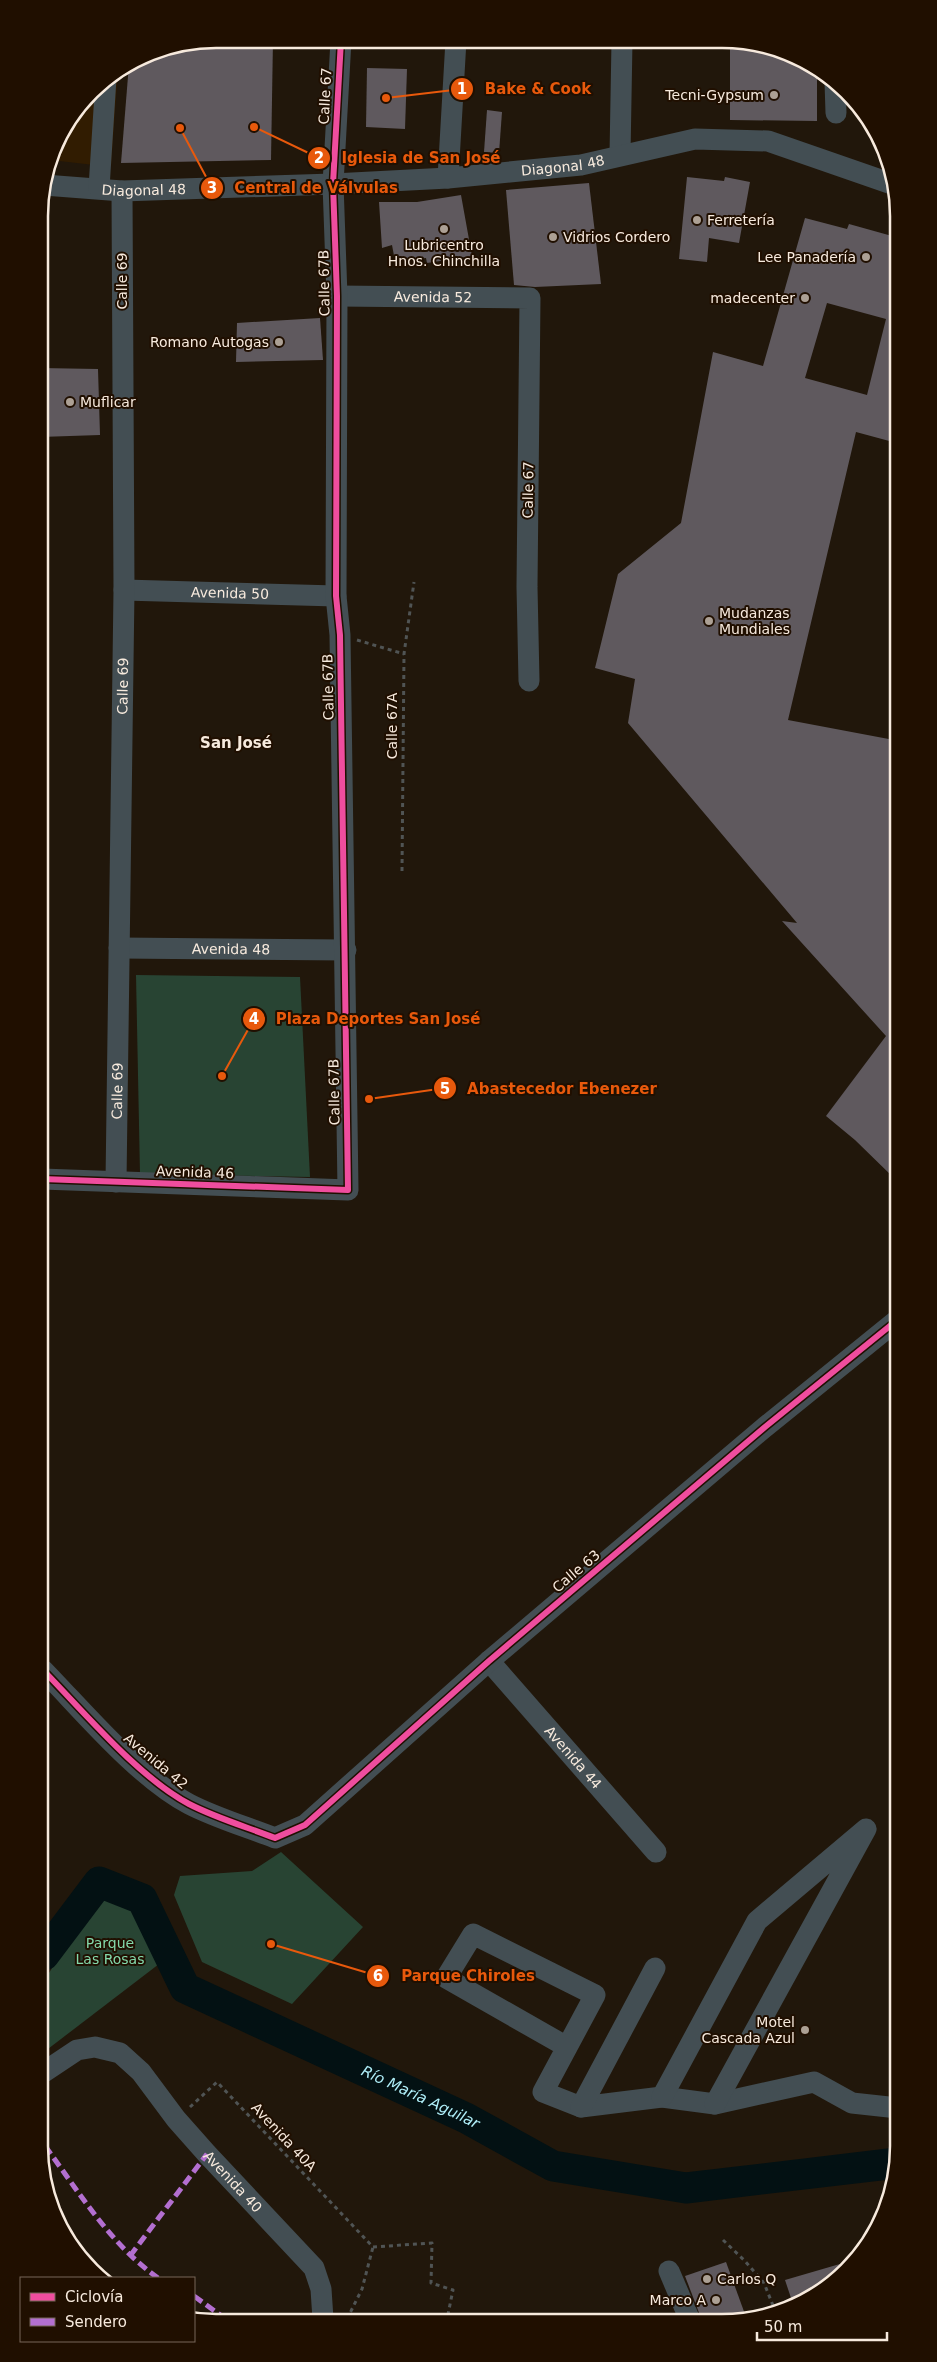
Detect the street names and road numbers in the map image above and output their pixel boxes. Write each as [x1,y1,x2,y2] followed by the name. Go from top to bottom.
[316,67,334,125] street label: Calle 67
[520,152,606,179] street label: Diagonal 48
[101,181,186,199] street label: Diagonal 48
[315,250,333,316] street label: Calle 67B
[114,252,130,310] street label: Calle 69
[394,289,472,305] street label: Avenida 52
[520,461,536,519] street label: Calle 67
[191,584,269,602] street label: Avenida 50
[319,654,337,720] street label: Calle 67B
[114,657,131,715] street label: Calle 69
[384,692,400,759] street label: Calle 67A
[192,941,270,957] street label: Avenida 48
[325,1059,343,1125] street label: Calle 67B
[109,1062,126,1120] street label: Calle 69
[156,1163,234,1181] street label: Avenida 46
[549,1547,603,1595] street label: Calle 63
[541,1723,605,1792] street label: Avenida 44
[121,1730,191,1792] street label: Avenida 42
[248,2099,320,2175] street label: Avenida 40A
[200,2147,265,2215] street label: Avenida 40

